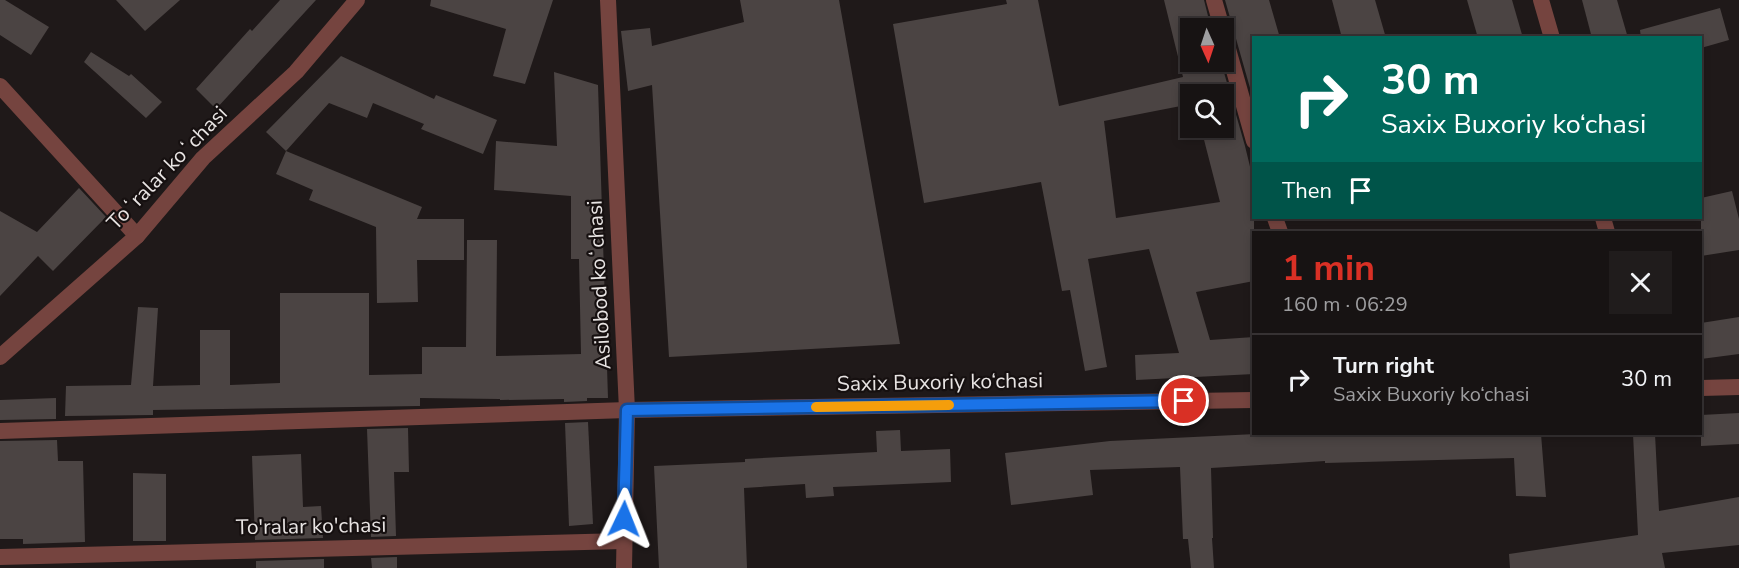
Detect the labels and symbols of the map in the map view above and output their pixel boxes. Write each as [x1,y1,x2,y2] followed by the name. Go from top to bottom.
[1180,18,1234,72] north arrow
[101,100,233,236] street label: Toʻralar koʻchasi
[581,200,617,370] street label: Asilobod koʻchasi
[837,366,1043,398] street label: Saxix Buxoriy ko‘chasi
[1158,375,1209,426] pin
[592,487,656,551] position arrow
[236,511,386,541] street label: To'ralar ko'chasi

